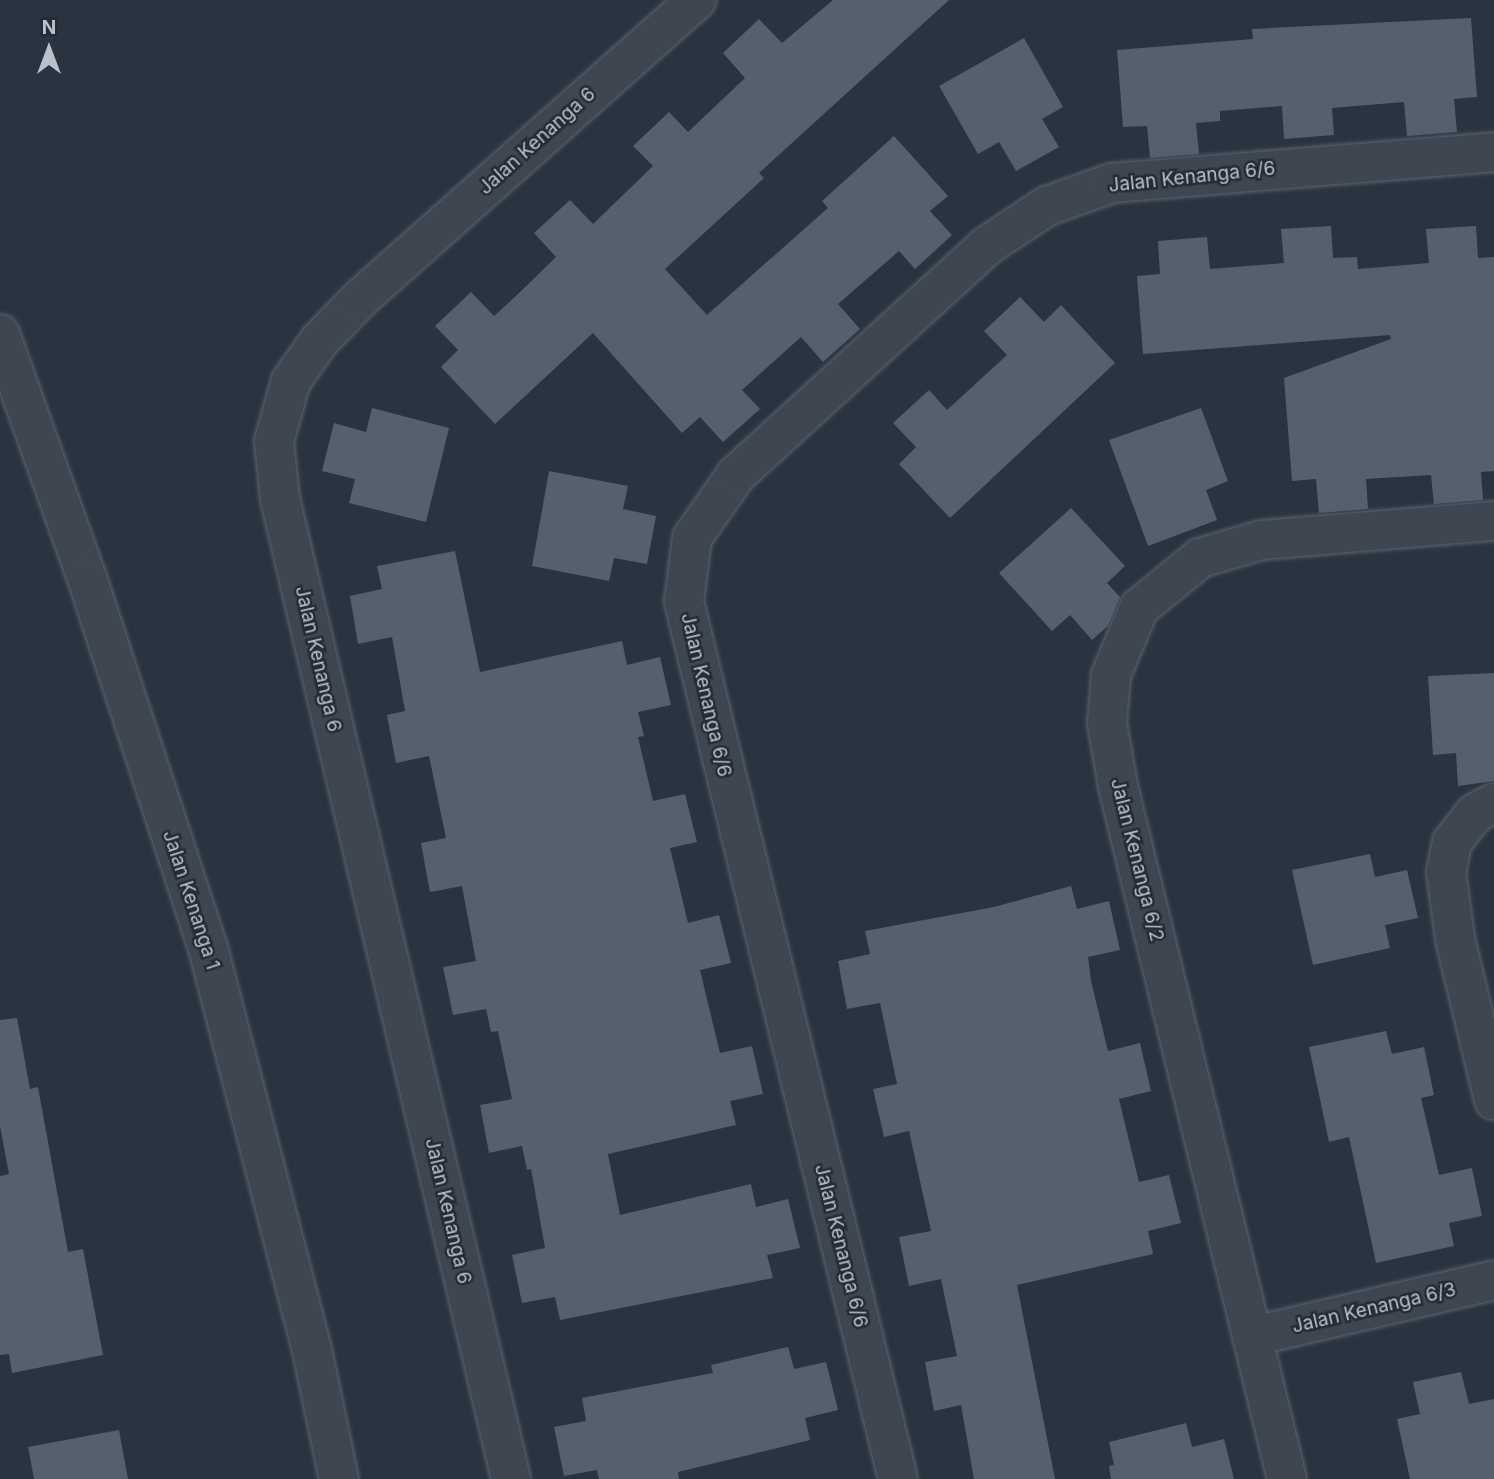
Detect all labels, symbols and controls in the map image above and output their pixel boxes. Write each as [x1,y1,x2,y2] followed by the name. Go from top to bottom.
[14,14,84,84] north arrow
[42,16,56,39] text: N
[474,83,600,199] street label: Jalan Kenanga 6
[1107,157,1277,197] street label: Jalan Kenanga 6/6
[290,584,346,734] street label: Jalan Kenanga 6
[676,611,736,779] street label: Jalan Kenanga 6/6
[1106,776,1168,944] street label: Jalan Kenanga 6/2
[158,828,224,972] street label: Jalan Kenanga 1
[420,1136,476,1286] street label: Jalan Kenanga 6
[810,1162,872,1330] street label: Jalan Kenanga 6/6
[1290,1278,1458,1338] street label: Jalan Kenanga 6/3

